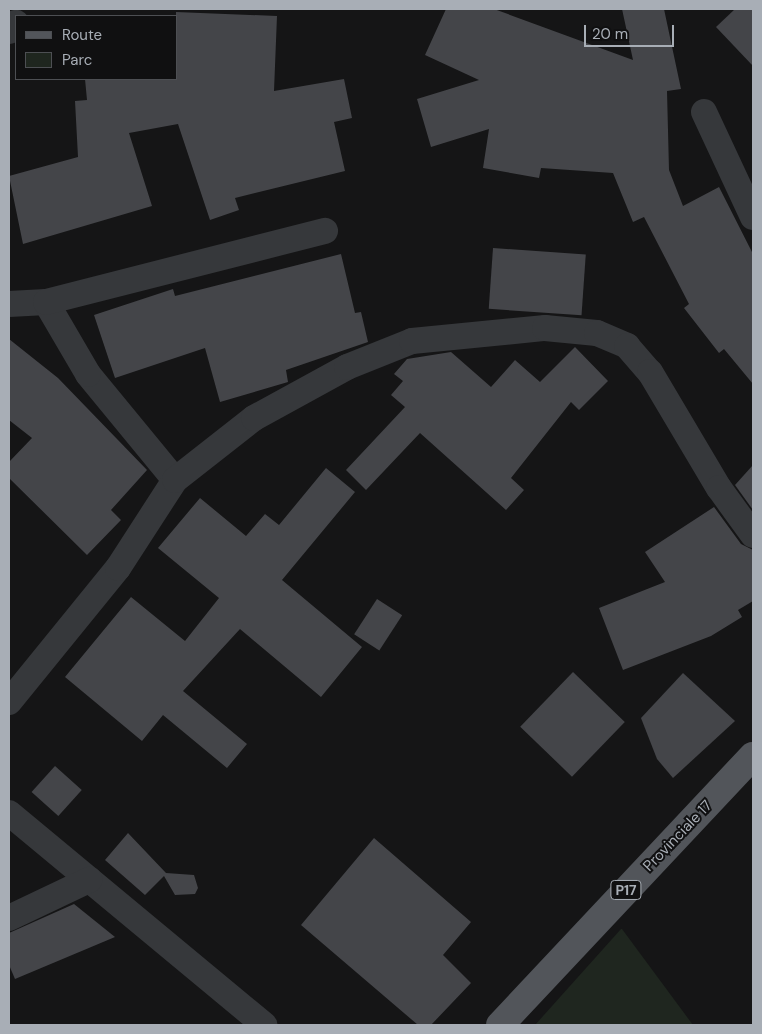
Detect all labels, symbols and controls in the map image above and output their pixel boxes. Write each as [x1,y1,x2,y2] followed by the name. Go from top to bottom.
[15,15,178,80] legend
[587,15,677,47] scale bar
[592,24,628,44] text: 20 m
[62,25,102,45] text: Route
[62,50,92,70] text: Parc
[640,797,716,875] street label: Provinciale 17
[610,878,642,902] road number: P17

